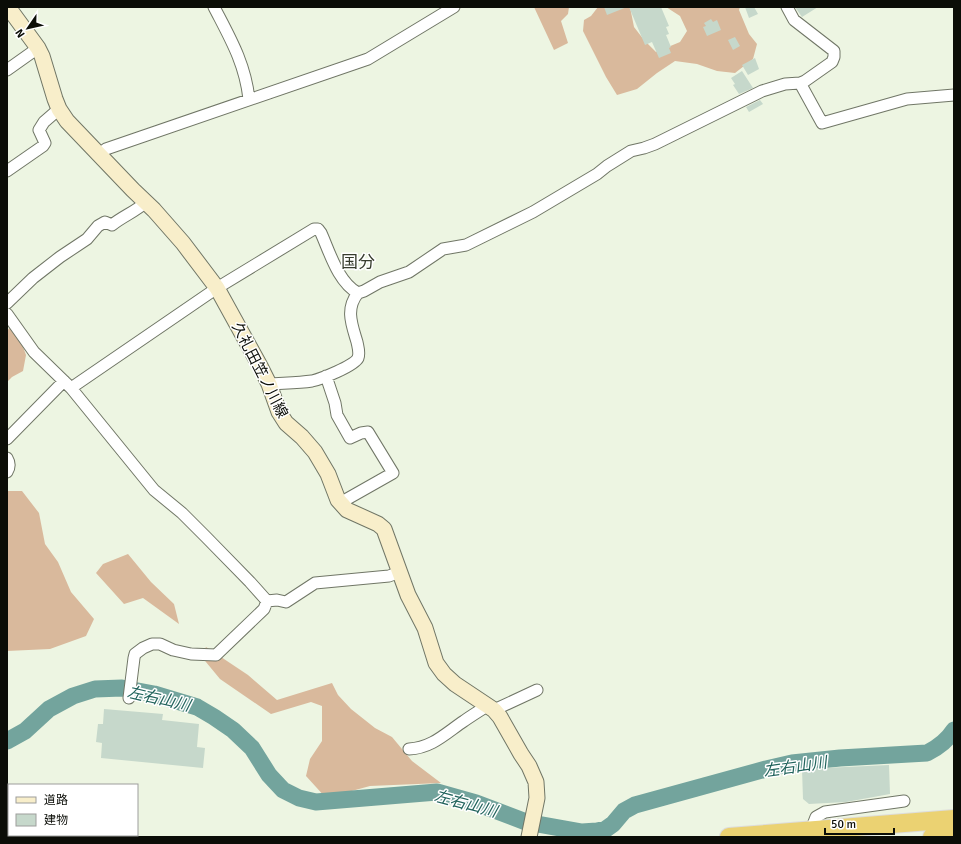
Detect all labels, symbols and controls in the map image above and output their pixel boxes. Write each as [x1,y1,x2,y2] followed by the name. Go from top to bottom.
[8,8,48,48] north arrow
[13,27,28,40] text: N
[341,252,375,273] district label: 国分
[228,319,292,421] street label: 久礼田笠ノ川線
[125,682,194,716] water label: 左右山川
[762,752,830,781] water label: 左右山川
[8,784,138,836] legend
[432,786,501,822] water label: 左右山川
[44,793,68,808] text: 道路
[825,810,894,836] scale bar
[44,813,68,828] text: 建物
[831,817,856,832] text: 50 m

